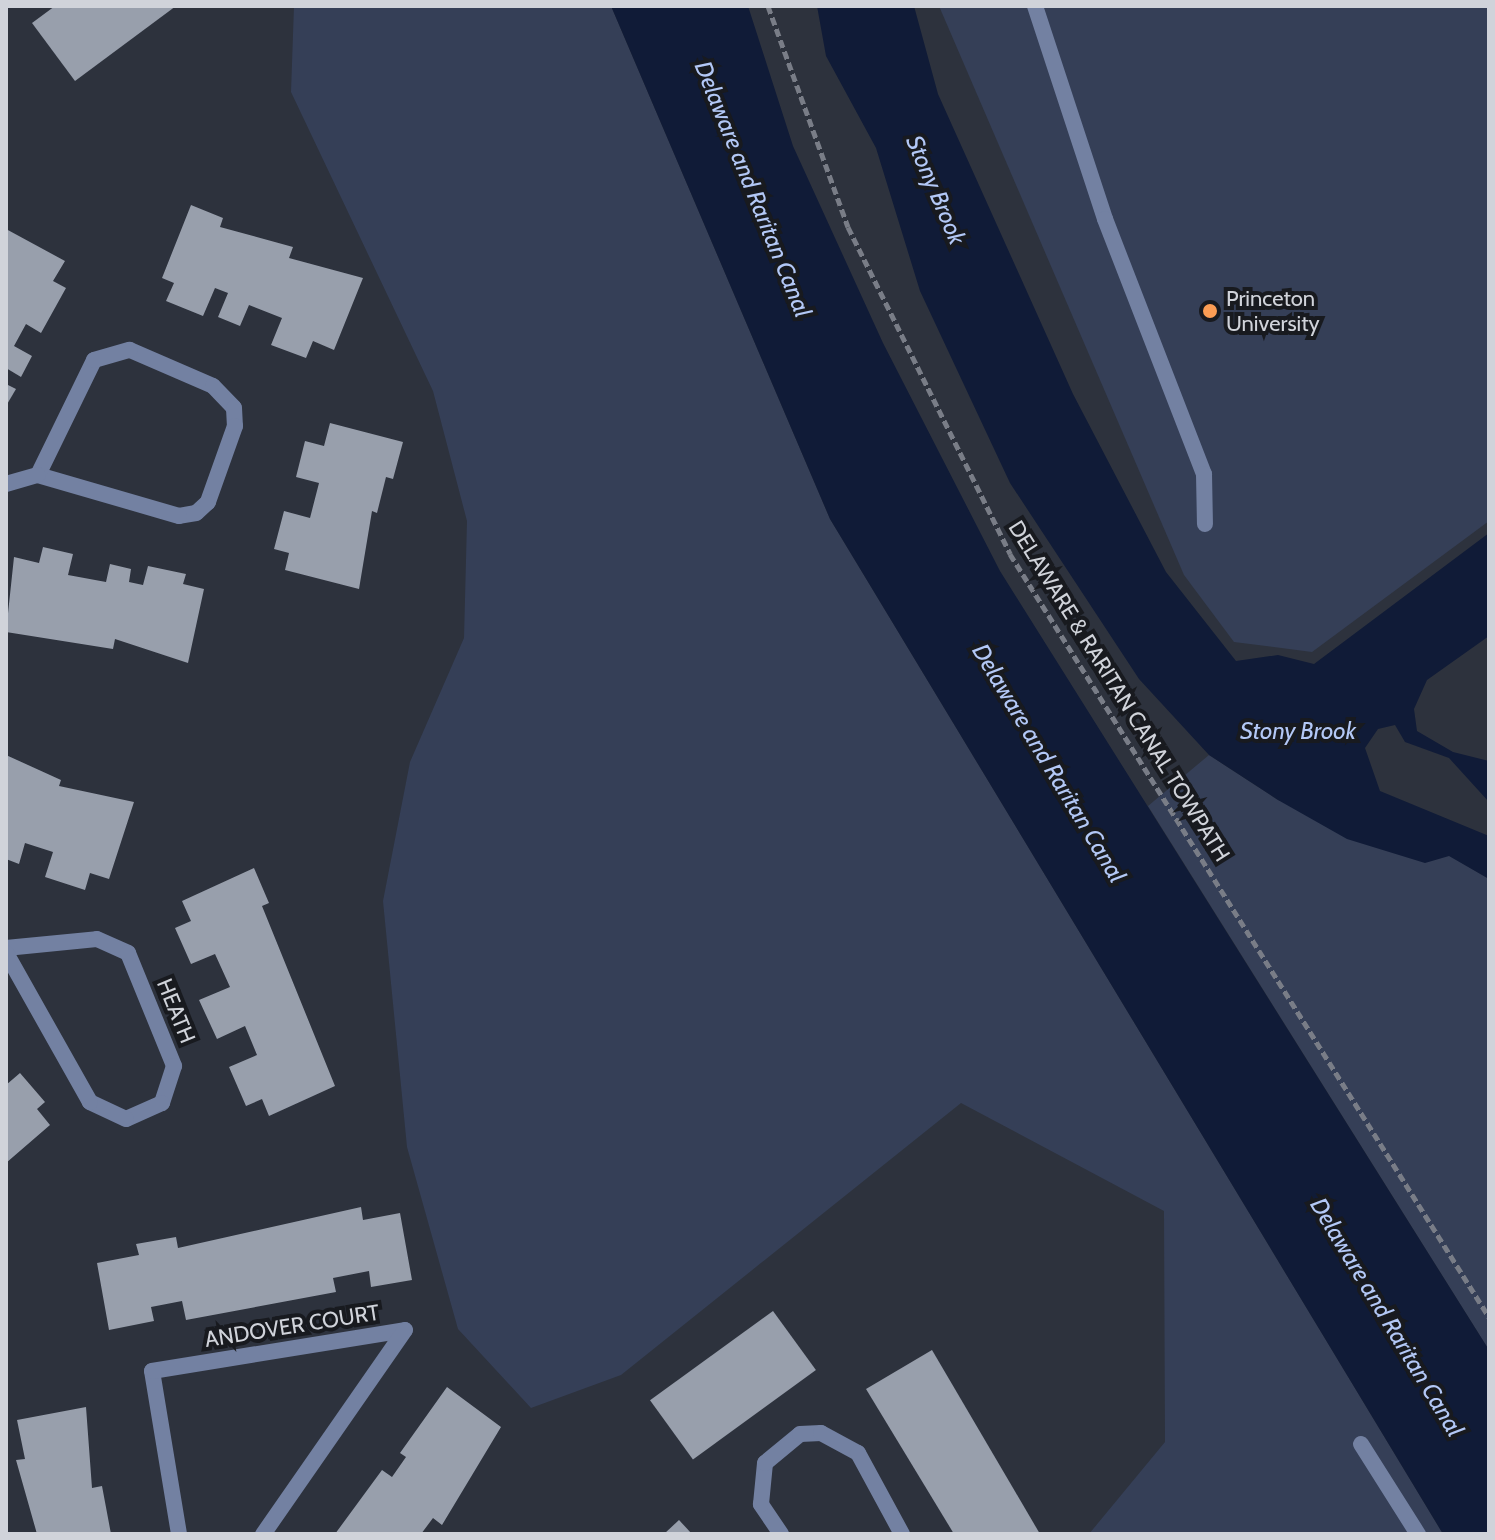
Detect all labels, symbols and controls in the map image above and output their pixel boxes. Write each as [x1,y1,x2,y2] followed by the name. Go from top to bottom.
[688,57,818,321] water label: Delaware and Raritan Canal
[900,131,972,249] water label: Stony Brook
[1226,285,1320,336] place label: Princeton University
[1201,302,1219,320] marker: Princeton University
[1003,516,1235,866] street label: DELAWARE & RARITAN CANAL TOWPATH
[966,638,1132,888] water label: Delaware and Raritan Canal
[1240,717,1356,745] water label: Stony Brook
[151,975,201,1047] street label: HEATH
[1304,1192,1470,1442] water label: Delaware and Raritan Canal
[203,1299,381,1353] street label: ANDOVER COURT

